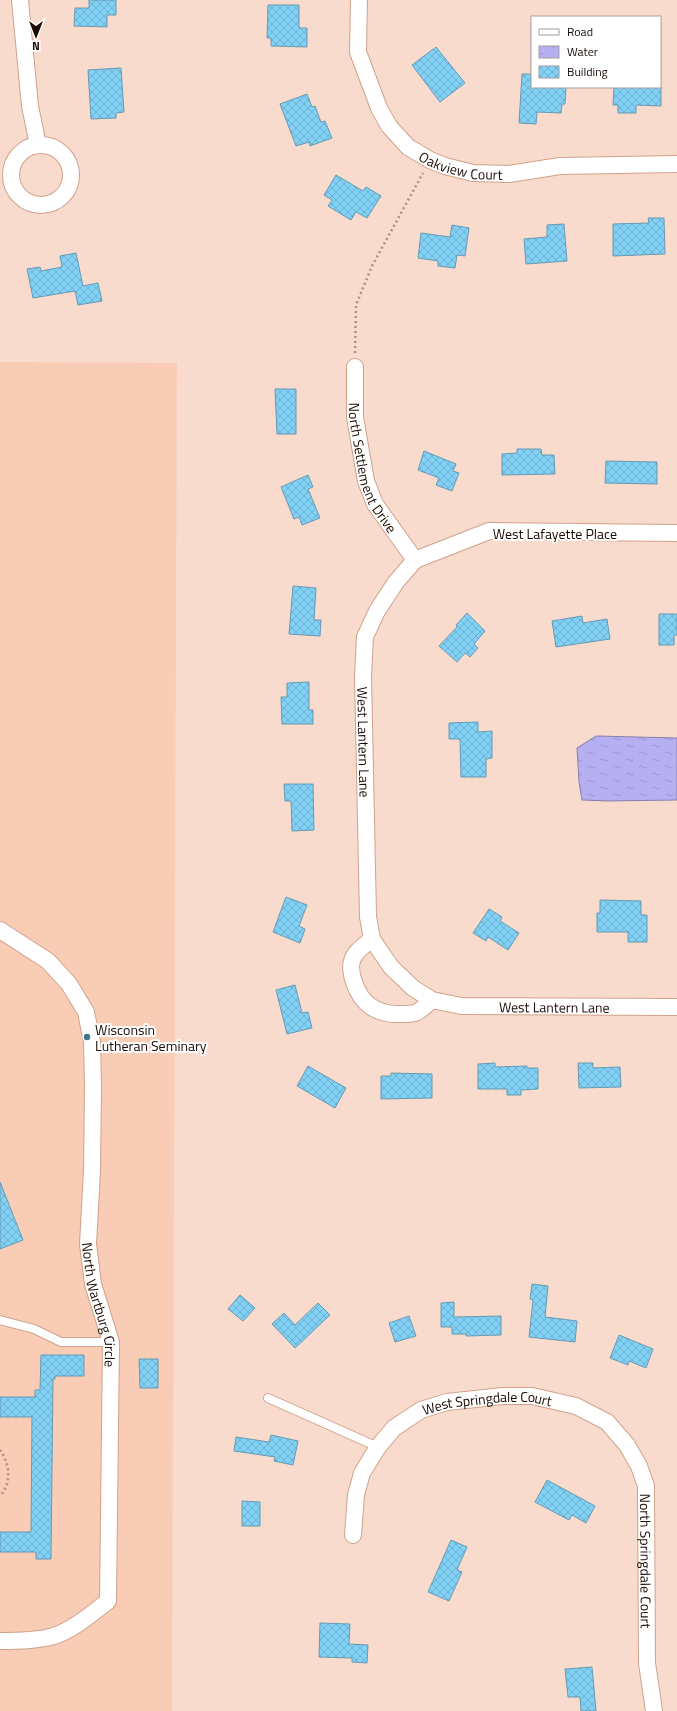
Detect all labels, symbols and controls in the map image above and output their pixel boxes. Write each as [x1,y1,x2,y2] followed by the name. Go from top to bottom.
[16,16,56,56] north arrow
[531,16,661,88] legend
[567,22,593,41] text: Road
[32,38,40,54] text: N
[567,42,598,61] text: Water
[567,62,608,81] text: Building
[415,145,503,184] street label: Oakview Court
[345,403,403,537] street label: North Settlement Drive
[493,523,617,544] street label: West Lafayette Place
[353,686,376,798] street label: West Lantern Lane
[499,996,610,1017] street label: West Lantern Lane
[95,1019,207,1056] place label: Wisconsin Lutheran Seminary
[82,1032,92,1042] marker: Wisconsin Lutheran Seminary
[77,1241,121,1367] street label: North Wartburg Circle
[419,1386,554,1420] street label: West Springdale Court
[636,1493,657,1628] street label: North Springdale Court

